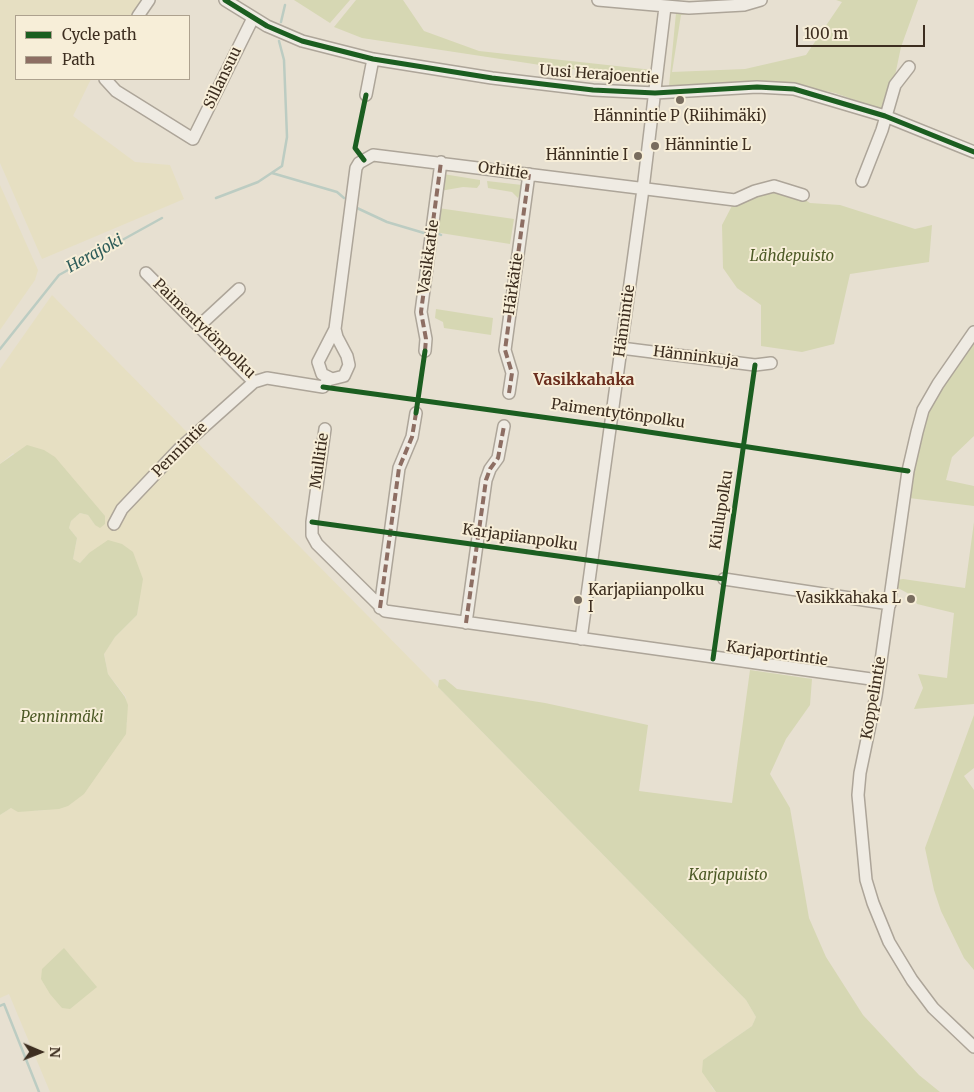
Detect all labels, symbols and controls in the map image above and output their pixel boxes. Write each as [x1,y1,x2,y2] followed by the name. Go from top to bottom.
[15,15,190,80] legend
[799,15,928,47] scale bar
[804,24,848,43] text: 100 m
[62,25,137,44] text: Cycle path
[200,44,246,112] street label: Sillansuu
[62,50,95,69] text: Path
[539,62,659,88] street label: Uusi Herajoentie
[674,94,686,106] marker: Hännintie P (Riihimäki)
[593,108,767,126] place label: Hännintie P (Riihimäki)
[665,137,751,155] place label: Hännintie L
[649,140,661,152] marker: Hännintie L
[546,147,628,165] place label: Hännintie I
[632,150,644,162] marker: Hännintie I
[477,159,529,183] street label: Orhitie
[415,219,443,295] street label: Vasikkatie
[63,231,127,277] water label: Herajoki
[750,248,834,266] park label: Lähdepuisto
[501,252,527,316] street label: Härkätie
[149,276,259,382] street label: Paimentytönpolku
[611,284,639,358] street label: Hännintie
[652,343,740,371] street label: Hänninkuja
[533,370,635,390] district label: Vasikkahaka
[550,396,686,432] street label: Paimentytönpolku
[149,419,211,481] street label: Pennintie
[307,432,333,490] street label: Mullitie
[707,469,737,551] street label: Kiulupolku
[461,521,579,555] street label: Karjapiianpolku
[588,582,704,617] place label: Karjapiianpolku I
[796,590,901,608] place label: Vasikkahaka L
[905,593,917,605] marker: Vasikkahaka L
[572,594,584,606] marker: Karjapiianpolku I
[725,638,829,670] street label: Karjaportintie
[858,655,890,741] street label: Koppelintie
[20,709,104,727] park label: Penninmäki
[689,867,767,885] park label: Karjapuisto
[15,1027,65,1077] north arrow
[46,1047,64,1058] text: N

